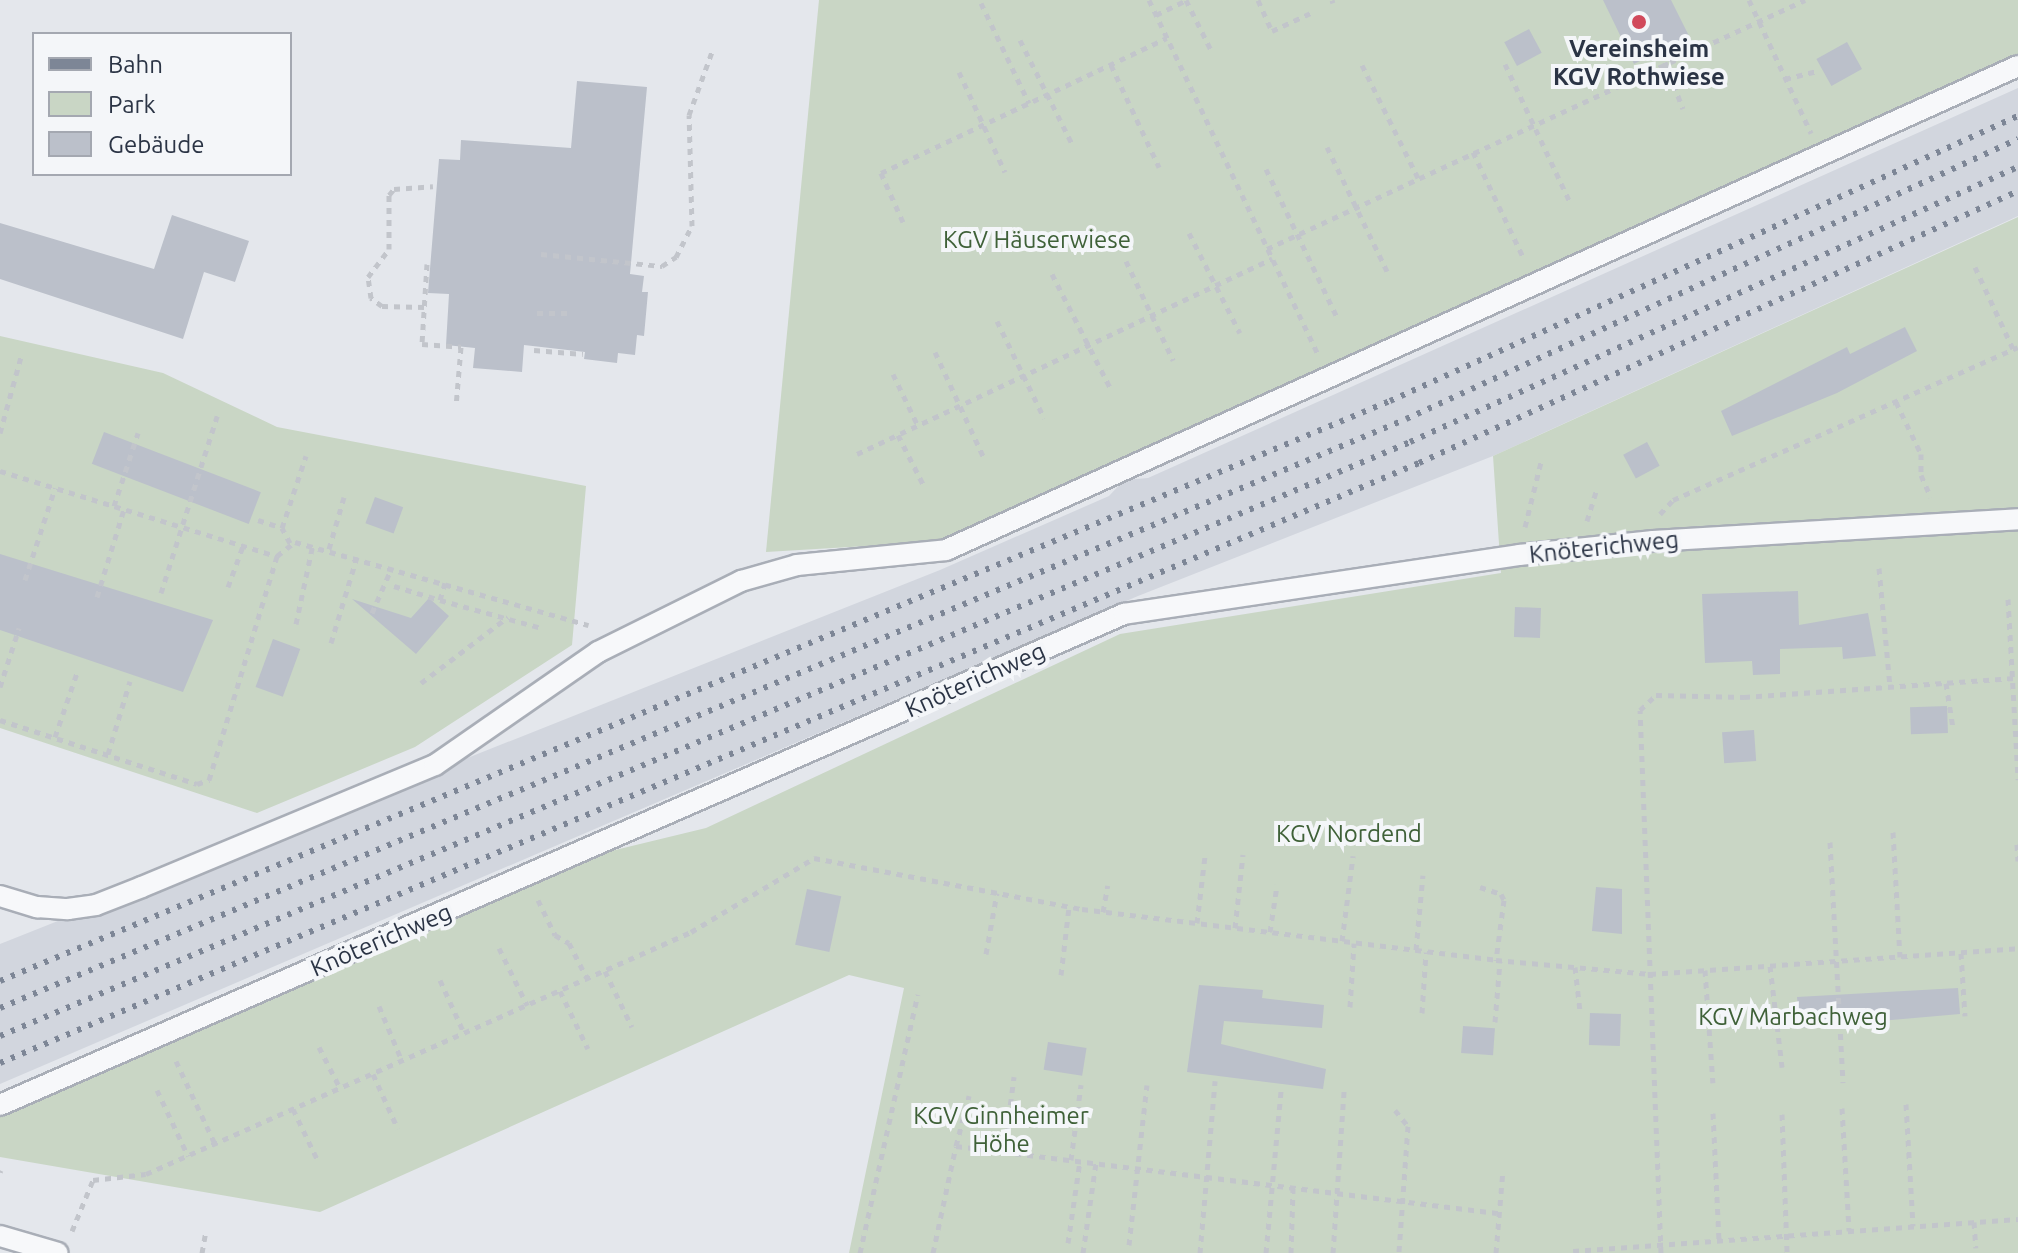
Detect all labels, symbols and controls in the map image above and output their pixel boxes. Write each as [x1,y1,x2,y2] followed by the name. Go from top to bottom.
[1630,13,1648,31] marker: Vereinsheim KGV Rothwiese
[32,32,292,176] legend
[1553,35,1725,91] place label: Vereinsheim KGV Rothwiese
[108,51,163,78] text: Bahn
[108,91,156,118] text: Park
[108,131,205,158] text: Gebäude
[943,226,1131,254] park label: KGV Häuserwiese
[1528,525,1680,569] street label: Knöterichweg
[900,636,1050,724] street label: Knöterichweg
[1276,820,1422,848] park label: KGV Nordend
[306,897,456,983] street label: Knöterichweg
[1698,1003,1888,1031] park label: KGV Marbachweg
[913,1102,1089,1158] park label: KGV Ginnheimer Höhe

